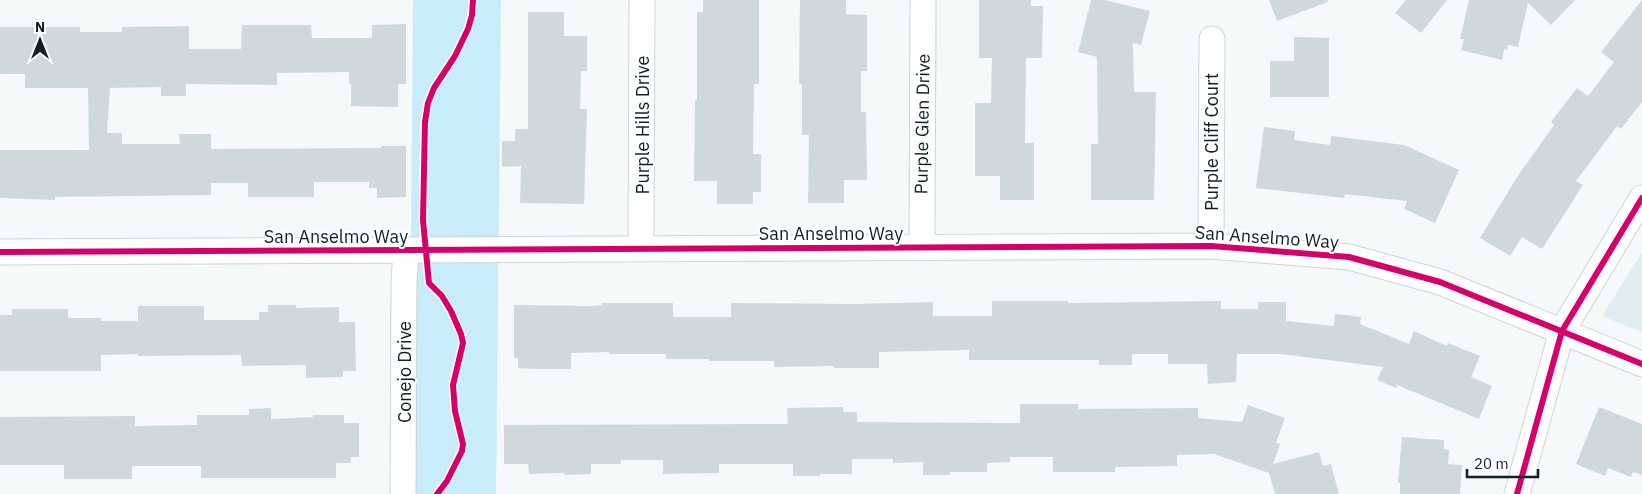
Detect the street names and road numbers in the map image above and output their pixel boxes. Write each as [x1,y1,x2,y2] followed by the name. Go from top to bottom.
[909,53,935,195] street label: Purple Glen Drive
[631,55,654,194] street label: Purple Hills Drive
[1200,73,1223,211] street label: Purple Cliff Court
[1194,220,1340,254] street label: San Anselmo Way
[759,222,903,245] street label: San Anselmo Way
[264,225,408,248] street label: San Anselmo Way
[393,321,416,423] street label: Conejo Drive

